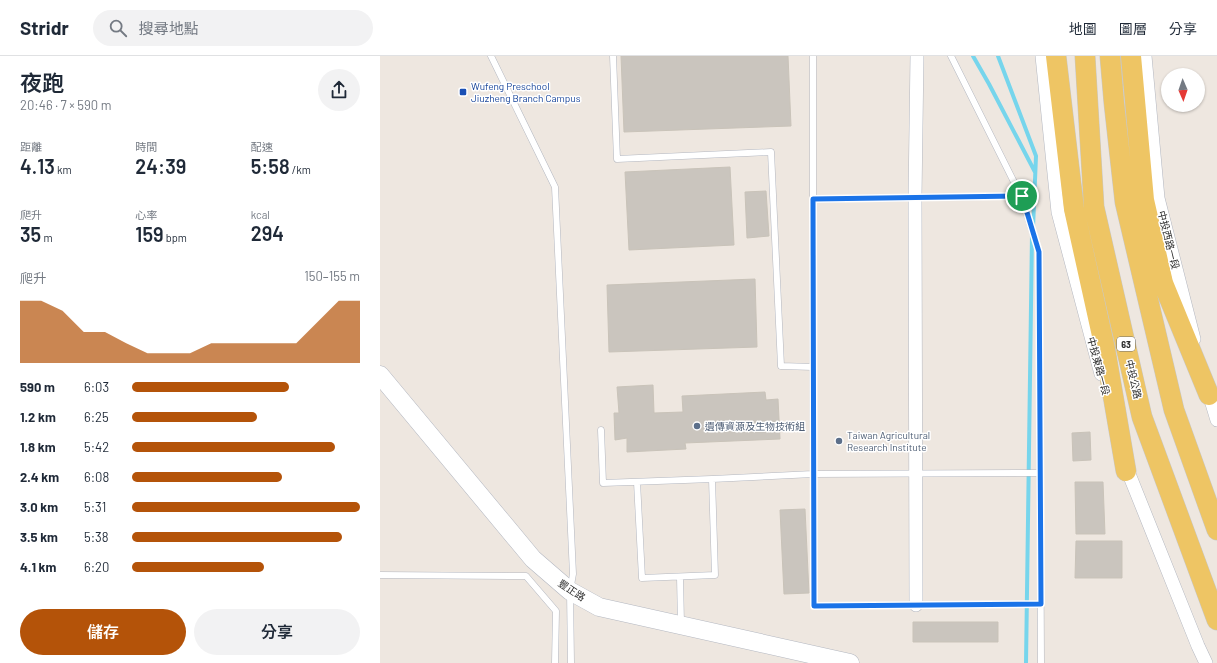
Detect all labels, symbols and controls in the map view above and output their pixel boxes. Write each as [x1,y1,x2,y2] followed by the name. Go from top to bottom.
[93,10,373,46] search box
[20,16,69,39] text: Stridr
[107,17,129,39] icon: search
[139,19,199,37] text: 搜尋地點
[1069,20,1097,37] text: 地圖
[1119,20,1147,37] text: 圖層
[1169,20,1197,37] text: 分享
[1161,68,1205,112] north arrow
[1161,68,1205,112] map controls
[20,69,64,95] text: 夜跑
[318,69,360,111] button: share
[471,80,581,104] place label: Wufeng Preschool Jiuzheng Branch Campus
[458,87,468,97] marker: Wufeng Preschool Jiuzheng Branch Campus
[20,97,112,113] text: 20:46 · 7 × 590 m
[20,140,42,153] text: 距離
[135,140,157,153] text: 時間
[251,140,273,153] text: 配速
[20,154,55,178] text: 4.13
[135,154,186,178] text: 24:39
[251,154,290,178] text: 5:58
[55,163,72,176] text: km
[290,163,311,176] text: /km
[1005,179,1039,213] pin
[1011,185,1033,207] icon: arrive
[20,208,42,221] text: 爬升
[135,208,157,221] text: 心率
[251,208,270,221] text: kcal
[1156,209,1182,271] street label: 中投西路一段
[251,221,284,245] text: 294
[20,222,41,246] text: 35
[135,222,164,246] text: 159
[41,231,53,244] text: m
[164,231,187,244] text: bpm
[304,268,360,284] text: 150–155 m
[20,270,46,286] text: 爬升
[1085,335,1113,397] street label: 中投東路一段
[1117,337,1135,351] road number: 63
[1124,358,1144,400] street label: 中投公路
[20,379,55,395] text: 590 m
[84,379,109,395] text: 6:03
[20,409,56,425] text: 1.2 km
[84,409,109,425] text: 6:25
[705,420,805,432] place label: 遺傳資源及生物技術組
[692,421,702,431] marker: 遺傳資源及生物技術組
[847,429,930,453] place label: Taiwan Agricultural Research Institute
[834,436,844,446] marker: Taiwan Agricultural Research Institute
[20,439,56,455] text: 1.8 km
[84,439,109,455] text: 5:42
[20,469,59,485] text: 2.4 km
[84,469,109,485] text: 6:08
[20,499,58,515] text: 3.0 km
[84,499,106,515] text: 5:31
[20,529,58,545] text: 3.5 km
[84,529,109,545] text: 5:38
[20,559,56,575] text: 4.1 km
[84,559,109,575] text: 6:20
[556,577,588,603] street label: 豐正路
[20,609,186,655] button: 儲存
[194,609,360,655] button: 分享

